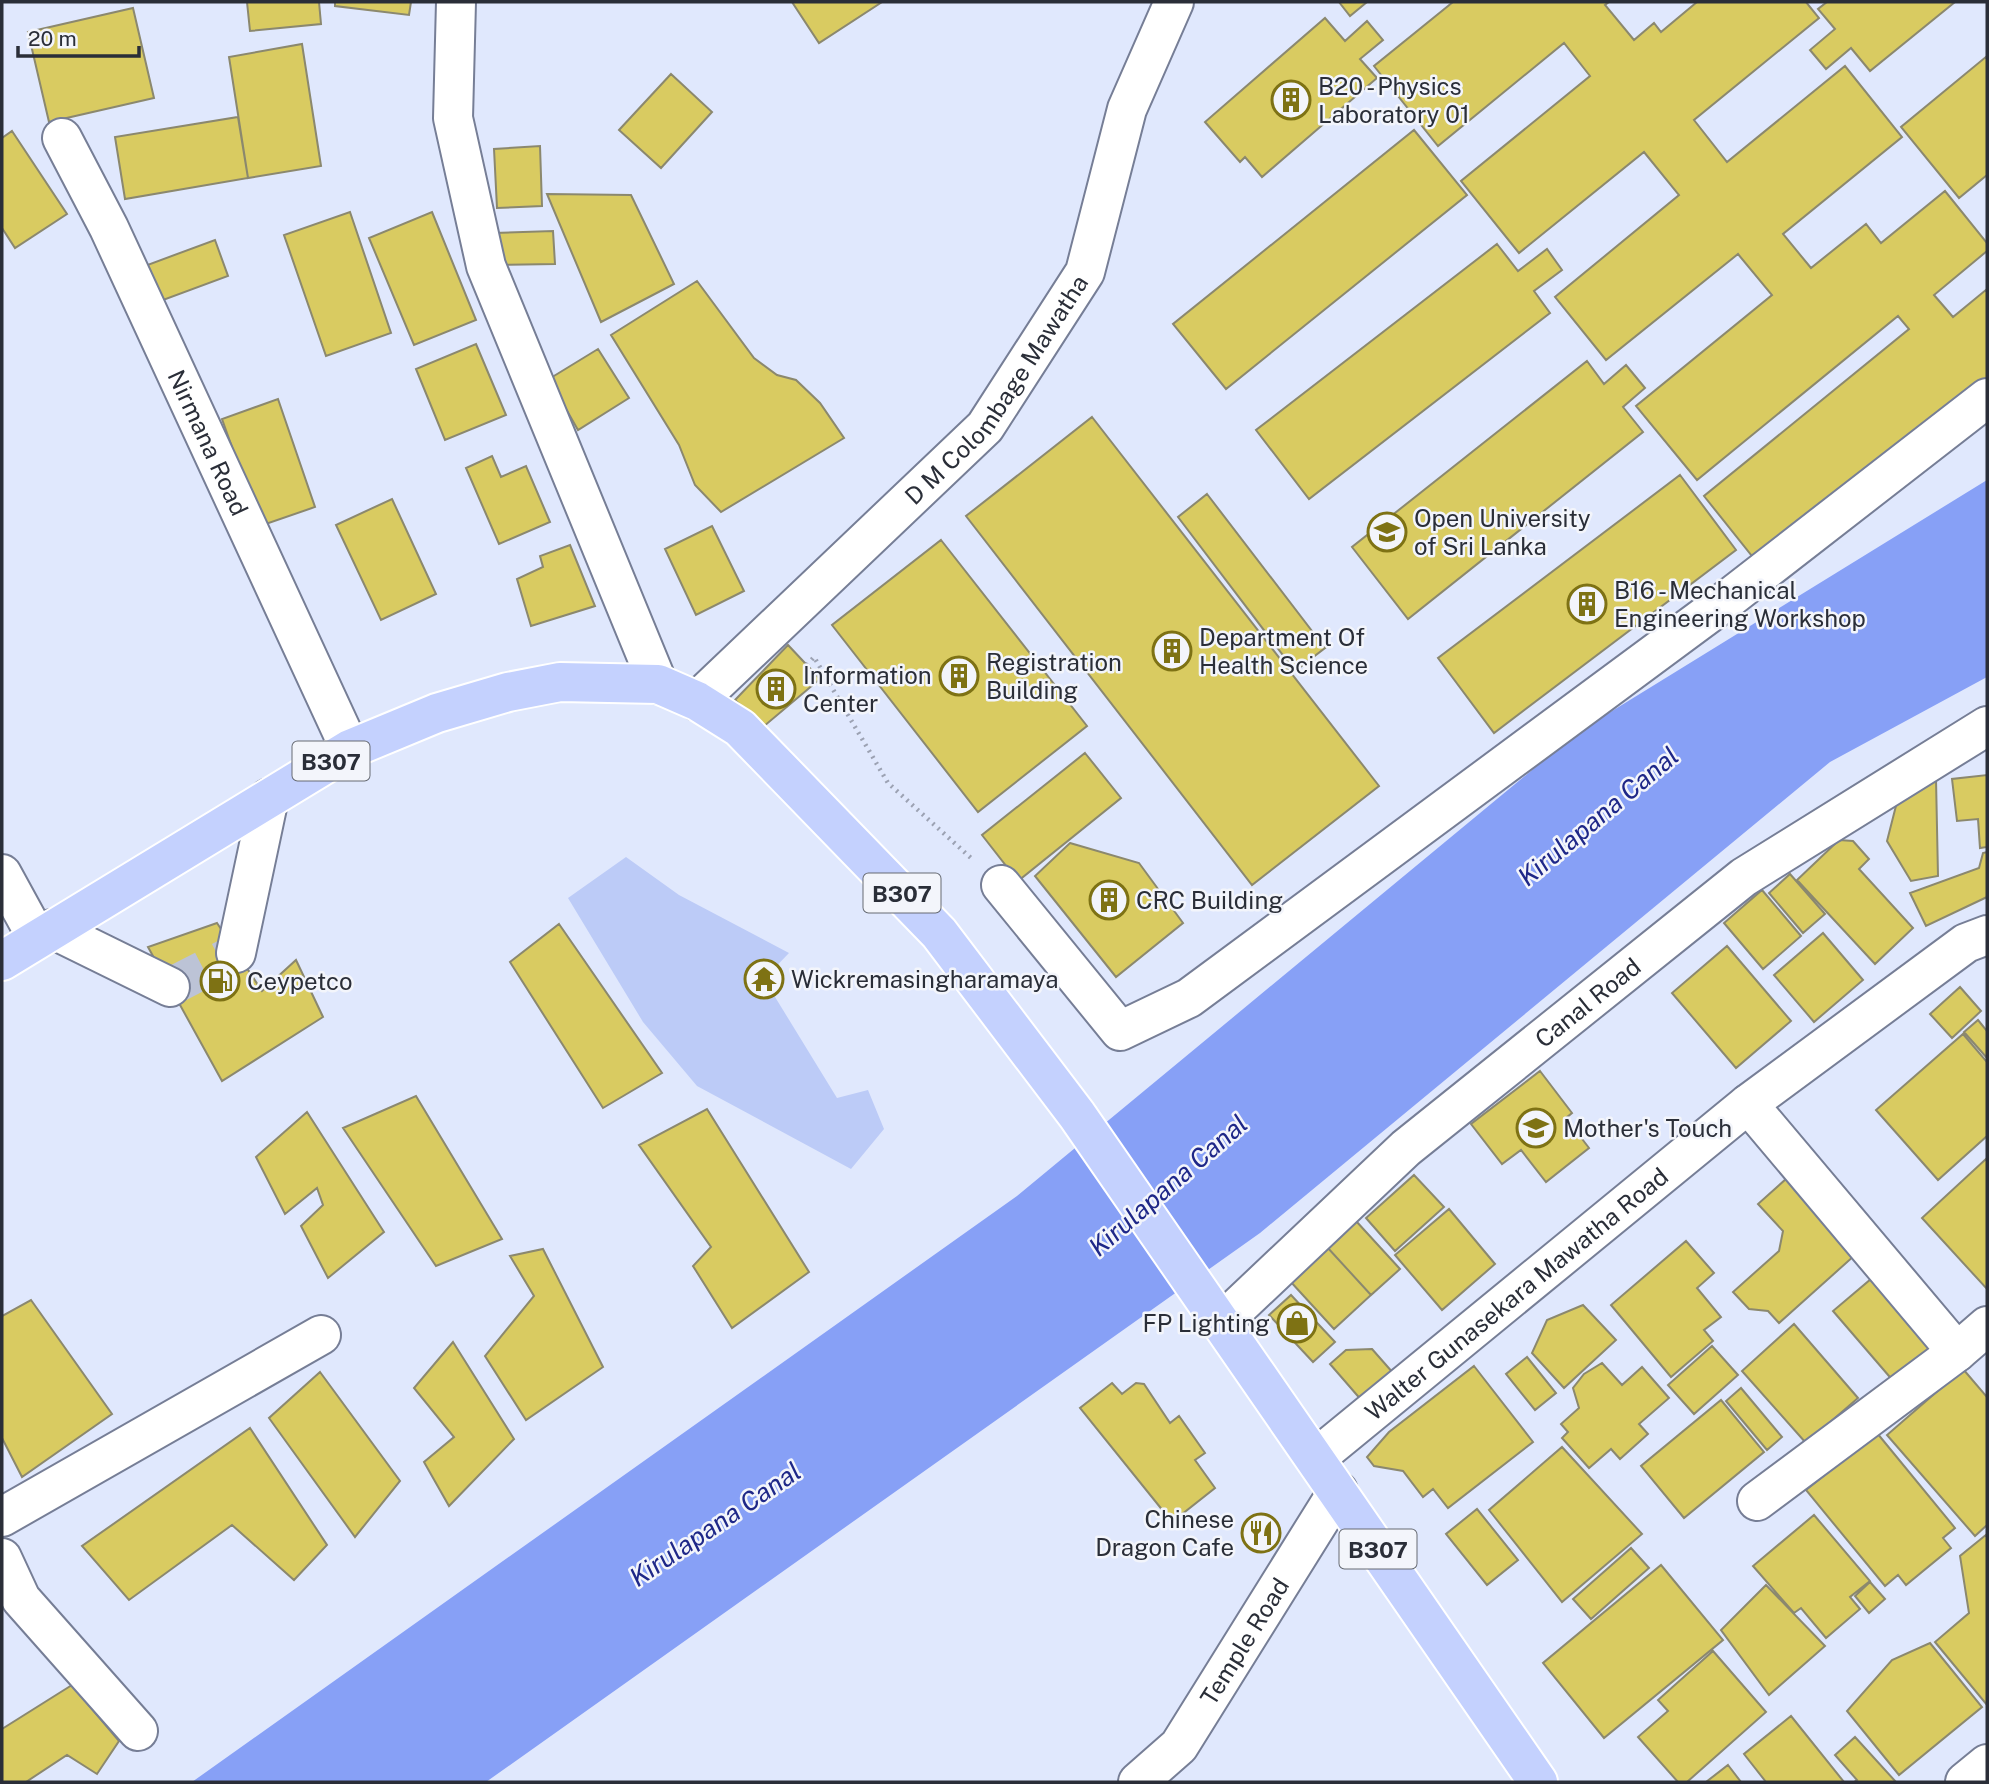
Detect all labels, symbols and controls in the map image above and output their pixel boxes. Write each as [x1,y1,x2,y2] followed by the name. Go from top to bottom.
[18,14,138,58] scale bar
[28,26,77,51] text: 20 m
[1318,72,1470,128] place label: B20 - Physics Laboratory 01
[1270,79,1312,121] building icon: B20 - Physics Laboratory 01
[899,270,1093,510] street label: D M Colombage Mawatha
[163,365,254,520] street label: Nirmana Road
[1414,504,1591,560] place label: Open University of Sri Lanka
[1366,511,1408,553] school or university icon: Open University of Sri Lanka
[1614,576,1866,632] place label: B16 - Mechanical Engineering Workshop
[1566,583,1608,625] building icon: B16 - Mechanical Engineering Workshop
[1199,623,1368,679] place label: Department Of Health Science
[1151,630,1193,672] building icon: Department Of Health Science
[986,648,1122,704] place label: Registration Building
[938,655,980,697] building icon: Registration Building
[803,661,932,717] place label: Information Center
[755,668,797,710] building icon: Information Center
[1511,740,1685,892] water label: Kirulapana Canal
[292,741,370,780] road number: B307
[864,874,940,912] road number: B307
[1088,879,1130,921] building icon: CRC Building
[1136,886,1283,914] place label: CRC Building
[1529,952,1646,1053] street label: Canal Road
[743,958,785,1000] temple icon: Wickremasingharamaya
[199,960,241,1002] fuel station icon: Ceypetco
[791,965,1059,993] place label: Wickremasingharamaya
[247,967,353,995] place label: Ceypetco
[1515,1107,1557,1149] school or university icon: Mother's Touch
[1082,1108,1254,1262] water label: Kirulapana Canal
[1563,1114,1732,1142] place label: Mother's Touch
[1359,1162,1673,1426] street label: Walter Gunasekara Mawatha Road
[1276,1302,1318,1344] shop icon: FP Lighting
[1142,1309,1270,1337] place label: FP Lighting
[623,1455,807,1593] water label: Kirulapana Canal
[1095,1505,1234,1561] place label: Chinese Dragon Cafe
[1240,1512,1282,1554] restaurant icon: Chinese Dragon Cafe
[1340,1530,1416,1568] road number: B307
[1194,1573,1294,1710] street label: Temple Road

